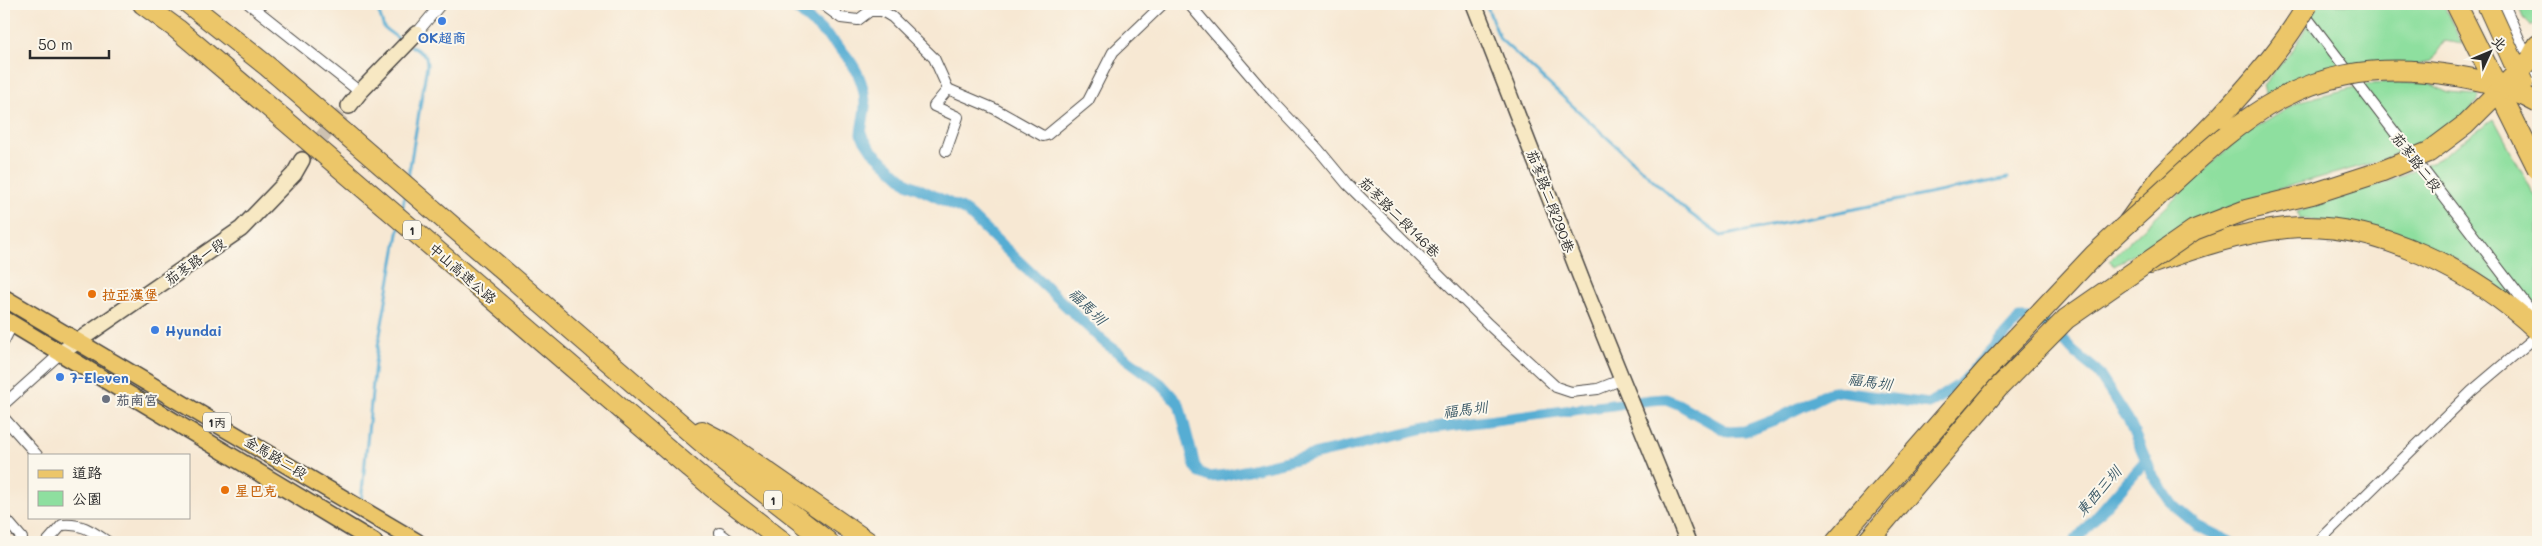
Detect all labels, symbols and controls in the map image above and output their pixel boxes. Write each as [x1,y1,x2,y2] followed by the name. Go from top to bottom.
[436,15,448,27] marker: OK超商
[30,28,109,60] scale bar
[418,28,466,47] place label: OK超商
[2464,28,2514,78] north arrow
[2488,31,2511,54] text: 北
[38,34,73,54] text: 50 m
[2388,129,2446,195] street label: 茄苳路二段
[1523,147,1580,256] street label: 茄苳路二段290巷
[1355,172,1445,262] street label: 茄苳路二段146巷
[403,220,421,240] road number: 1
[161,233,229,289] street label: 茄苳路一段
[425,238,501,308] street label: 中山高速公路
[1065,283,1113,330] water label: 福馬圳
[102,285,158,304] place label: 拉亞漢堡
[86,288,98,300] marker: 拉亞漢堡
[165,321,222,340] place label: Hyundai
[149,324,161,336] marker: Hyundai
[70,368,129,387] place label: 7-Eleven
[1846,368,1896,394] water label: 福馬圳
[54,371,66,383] marker: 7-Eleven
[116,390,158,409] place label: 茄南宮
[100,393,112,405] marker: 茄南宮
[1441,396,1491,422] water label: 福馬圳
[203,412,231,432] road number: 1丙
[241,431,311,483] street label: 金馬路二段
[28,454,190,518] legend
[2071,460,2127,520] water label: 東西三圳
[72,462,102,482] text: 道路
[235,481,277,500] place label: 星巴克
[219,484,231,496] marker: 星巴克
[72,488,102,508] text: 公園
[764,490,782,510] road number: 1

